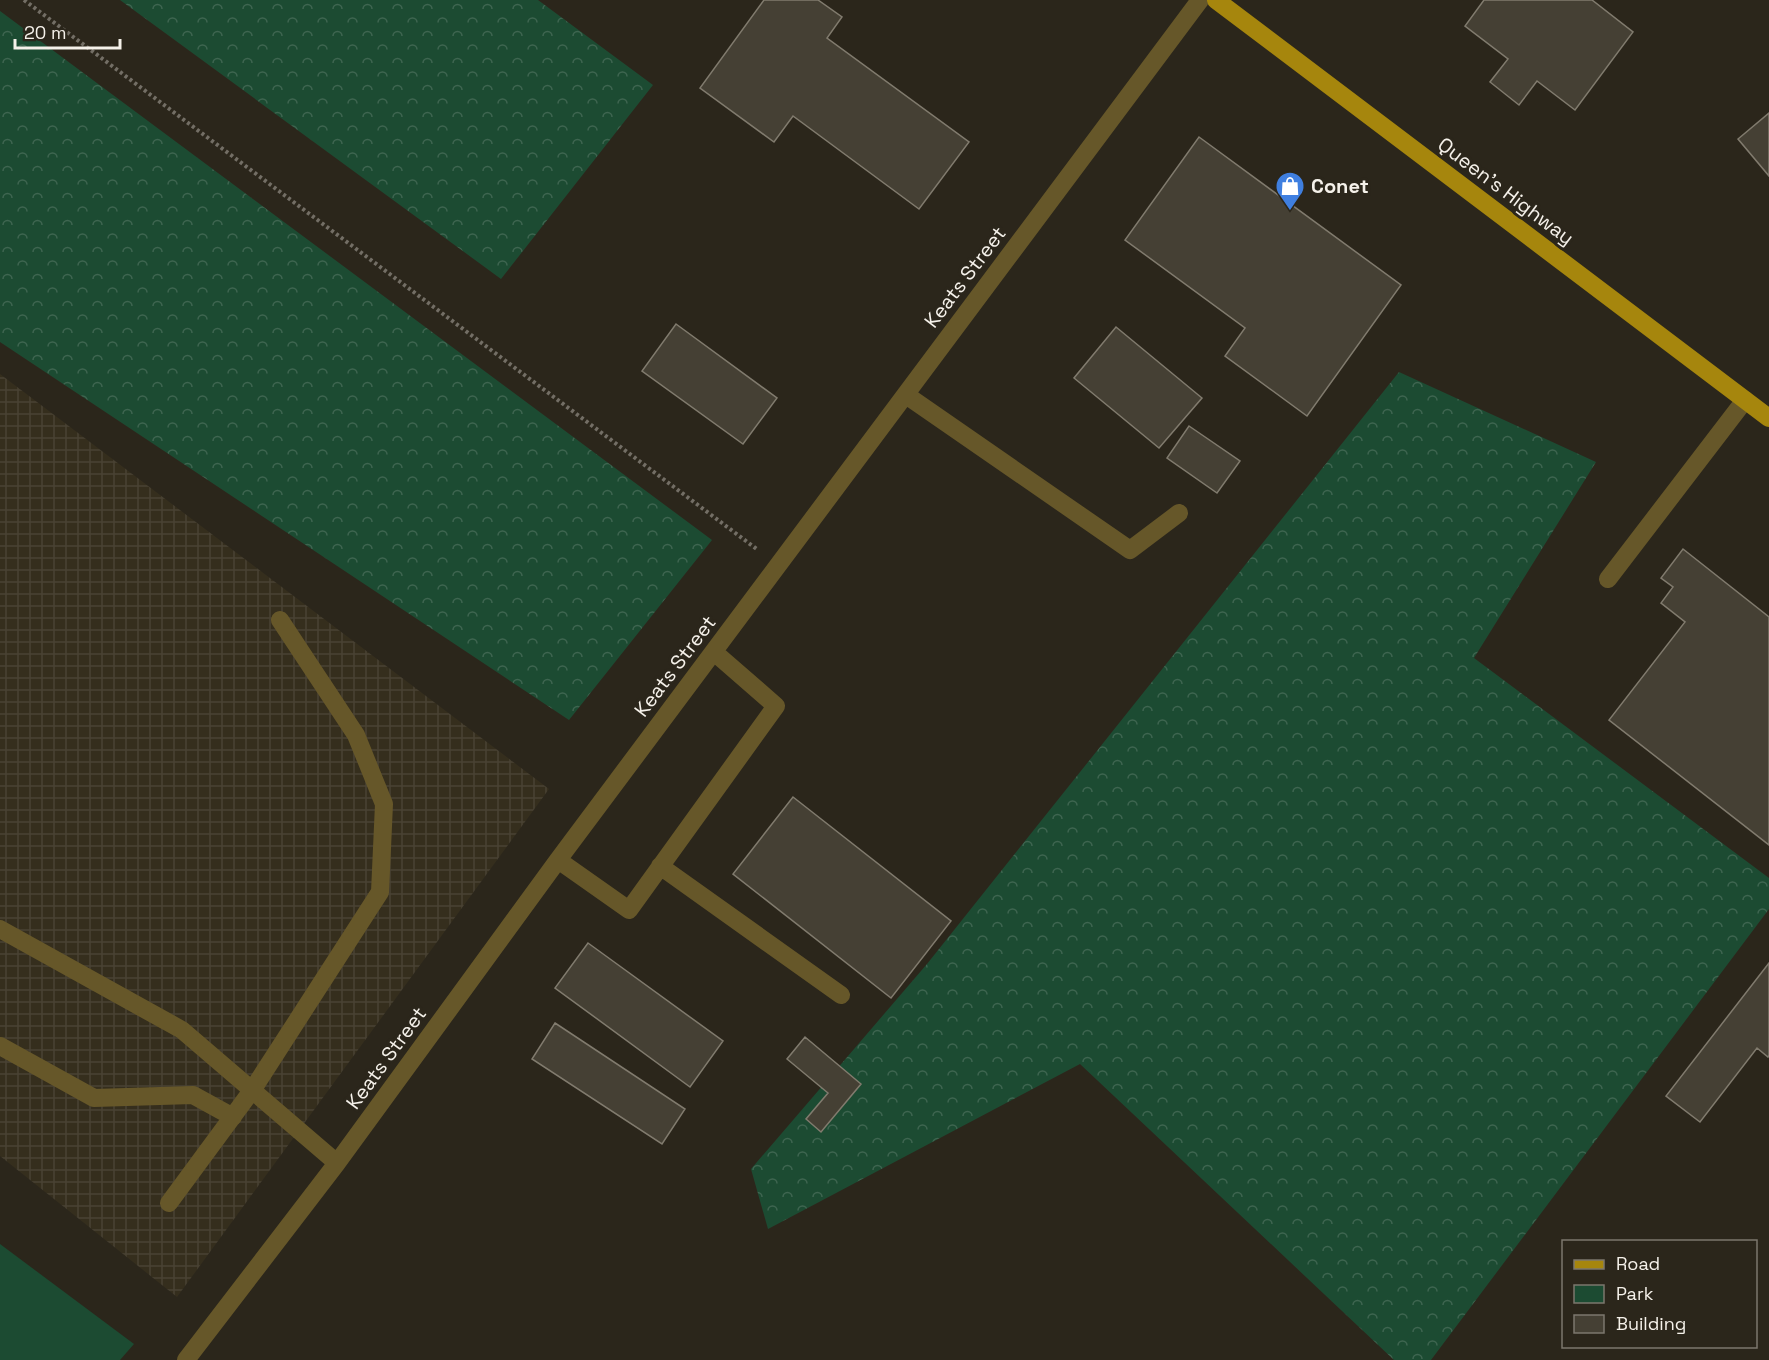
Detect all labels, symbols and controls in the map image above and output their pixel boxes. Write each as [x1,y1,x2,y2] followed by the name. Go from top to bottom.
[15,12,120,50] scale bar
[24,21,67,44] text: 20 m
[1433,131,1579,251] street label: Queen's Highway
[1274,170,1306,212] shop icon: Conet
[1311,173,1369,199] place label: Conet
[918,221,1012,333] street label: Keats Street
[628,610,722,722] street label: Keats Street
[340,1002,432,1114] street label: Keats Street
[1562,1240,1757,1348] legend
[1616,1252,1660,1275] text: Road
[1616,1282,1654,1305] text: Park
[1616,1312,1686,1335] text: Building

